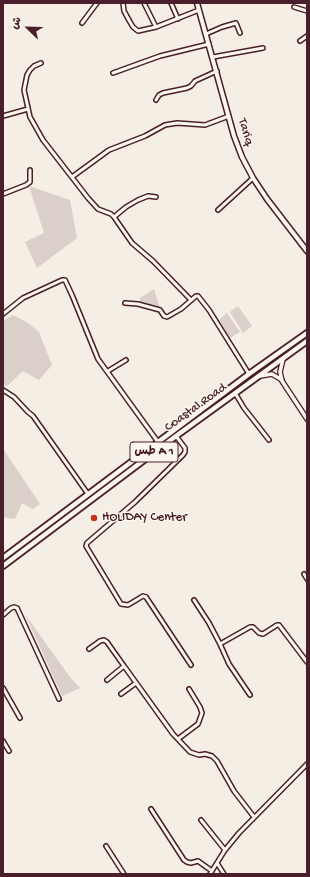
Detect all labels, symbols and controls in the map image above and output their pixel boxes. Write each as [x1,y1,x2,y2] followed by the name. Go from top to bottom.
[8,8,48,48] north arrow
[9,15,25,31] text: ش
[234,117,256,147] street label: Tariq
[162,380,230,436] street label: Coastal Road
[130,442,178,462] road number: طس A 1
[102,510,187,526] place label: HOLIDAY Center
[89,513,99,523] marker: HOLIDAY Center

